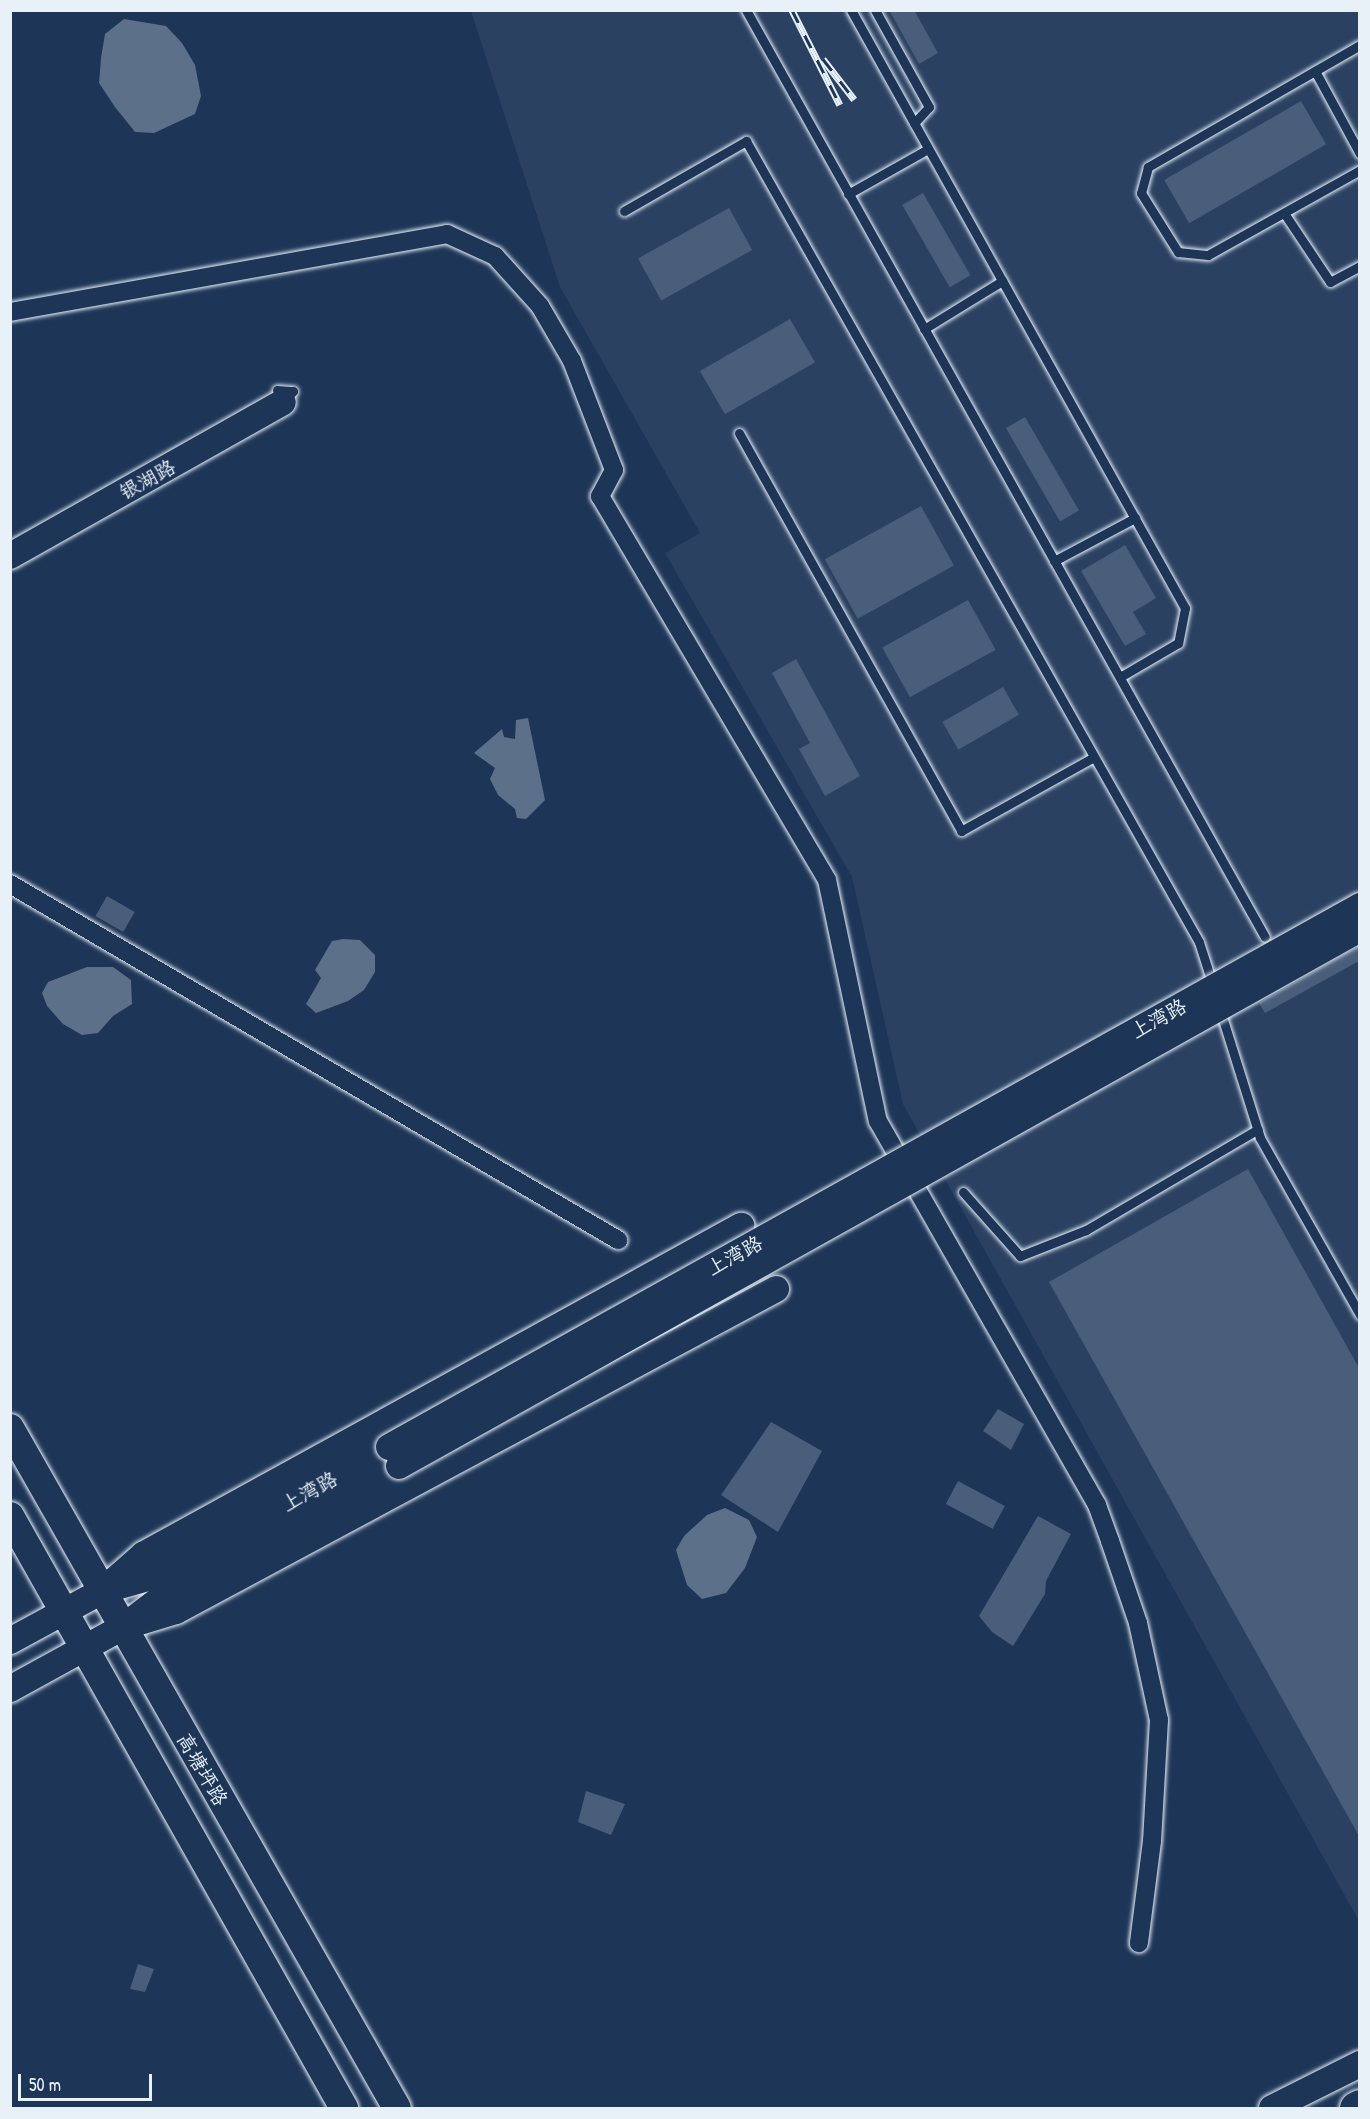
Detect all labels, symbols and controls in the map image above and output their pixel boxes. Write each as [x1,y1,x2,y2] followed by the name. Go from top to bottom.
[115,454,179,504] street label: 银湖路
[1126,993,1190,1043] street label: 上湾路
[702,1230,766,1280] street label: 上湾路
[277,1466,341,1516] street label: 上湾路
[173,1728,233,1810] street label: 高塘坪路
[21,2062,154,2100] scale bar
[29,2072,61,2097] text: 50 m

